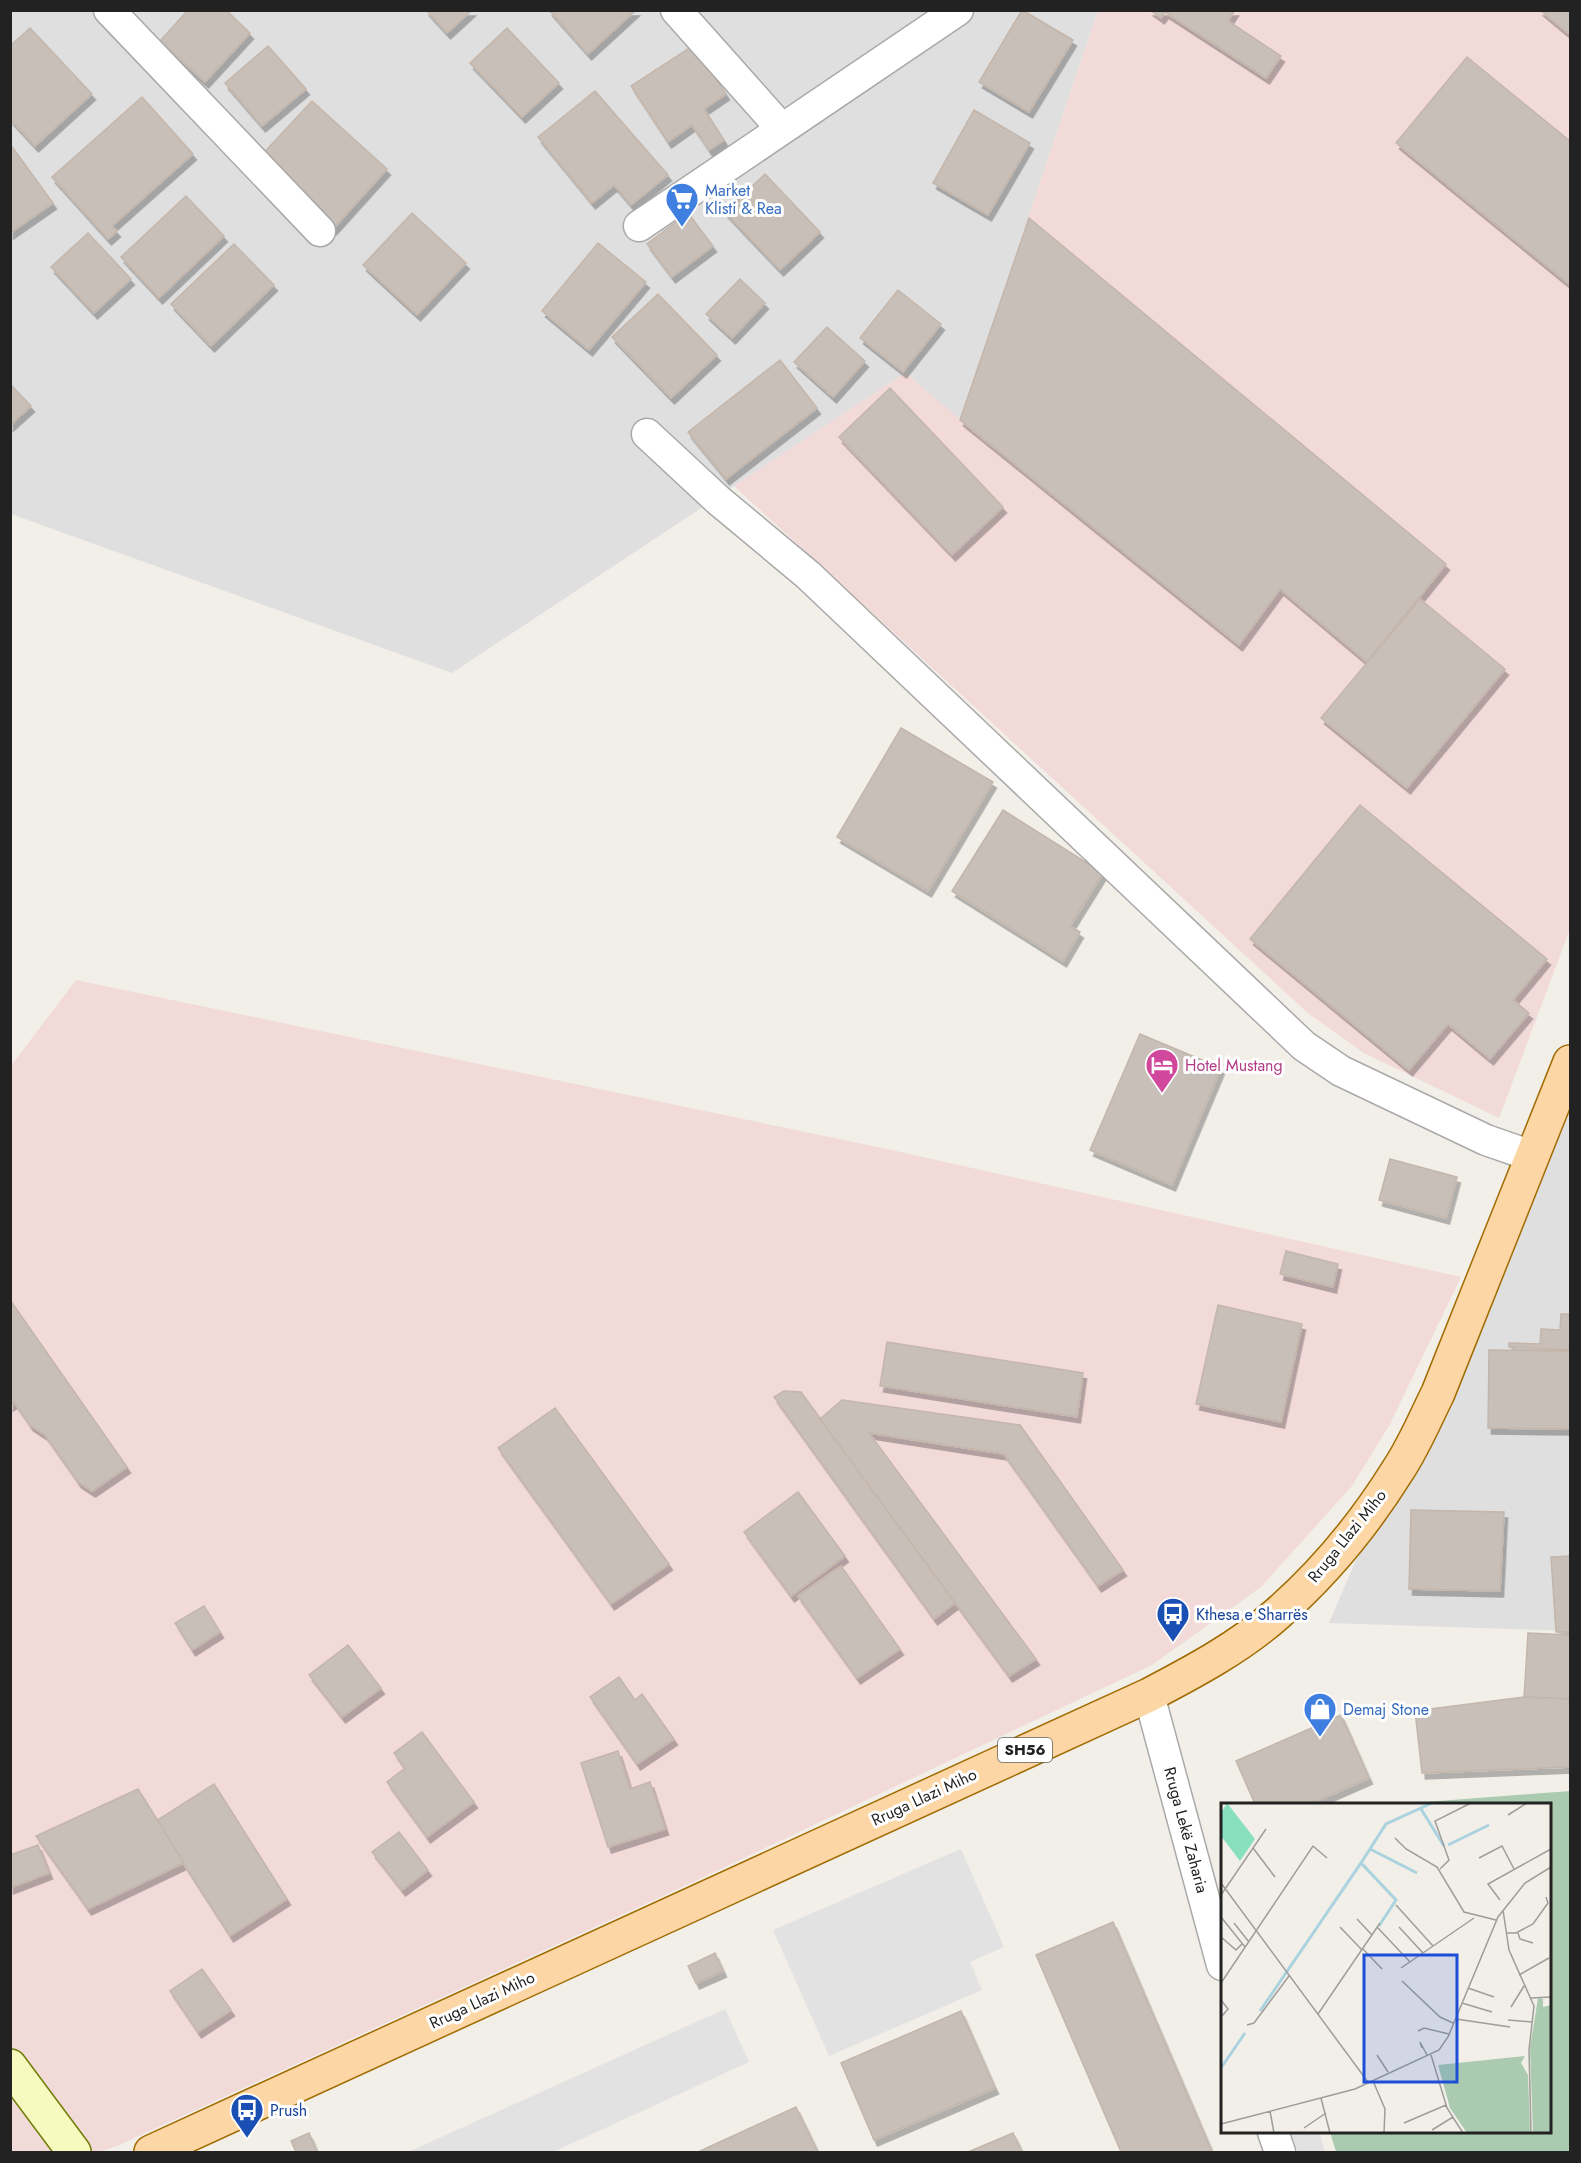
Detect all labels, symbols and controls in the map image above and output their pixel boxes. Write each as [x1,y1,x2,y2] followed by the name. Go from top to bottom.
[705,179,782,220] place label: Market Klisti & Rea
[664,181,700,228] supermarket icon: Market Klisti & Rea
[1144,1047,1180,1094] hotel icon: Hotel Mustang
[1185,1054,1283,1077] place label: Hotel Mustang
[1302,1484,1392,1587] street label: Rruga Llazi Miho
[1155,1596,1191,1643] bus stop icon: Kthesa e Sharrës
[1196,1603,1308,1626] place label: Kthesa e Sharrës
[1302,1691,1338,1738] shop icon: Demaj Stone
[1343,1698,1429,1721] place label: Demaj Stone
[998,1738,1052,1762] road number: SH56
[868,1762,981,1831] street label: Rruga Llazi Miho
[1158,1764,1214,1896] street label: Rruga Lekë Zaharia
[1221,1803,1551,2133] inset map
[426,1965,539,2034] street label: Rruga Llazi Miho
[229,2092,265,2139] bus stop icon: Prush
[270,2099,307,2122] place label: Prush

